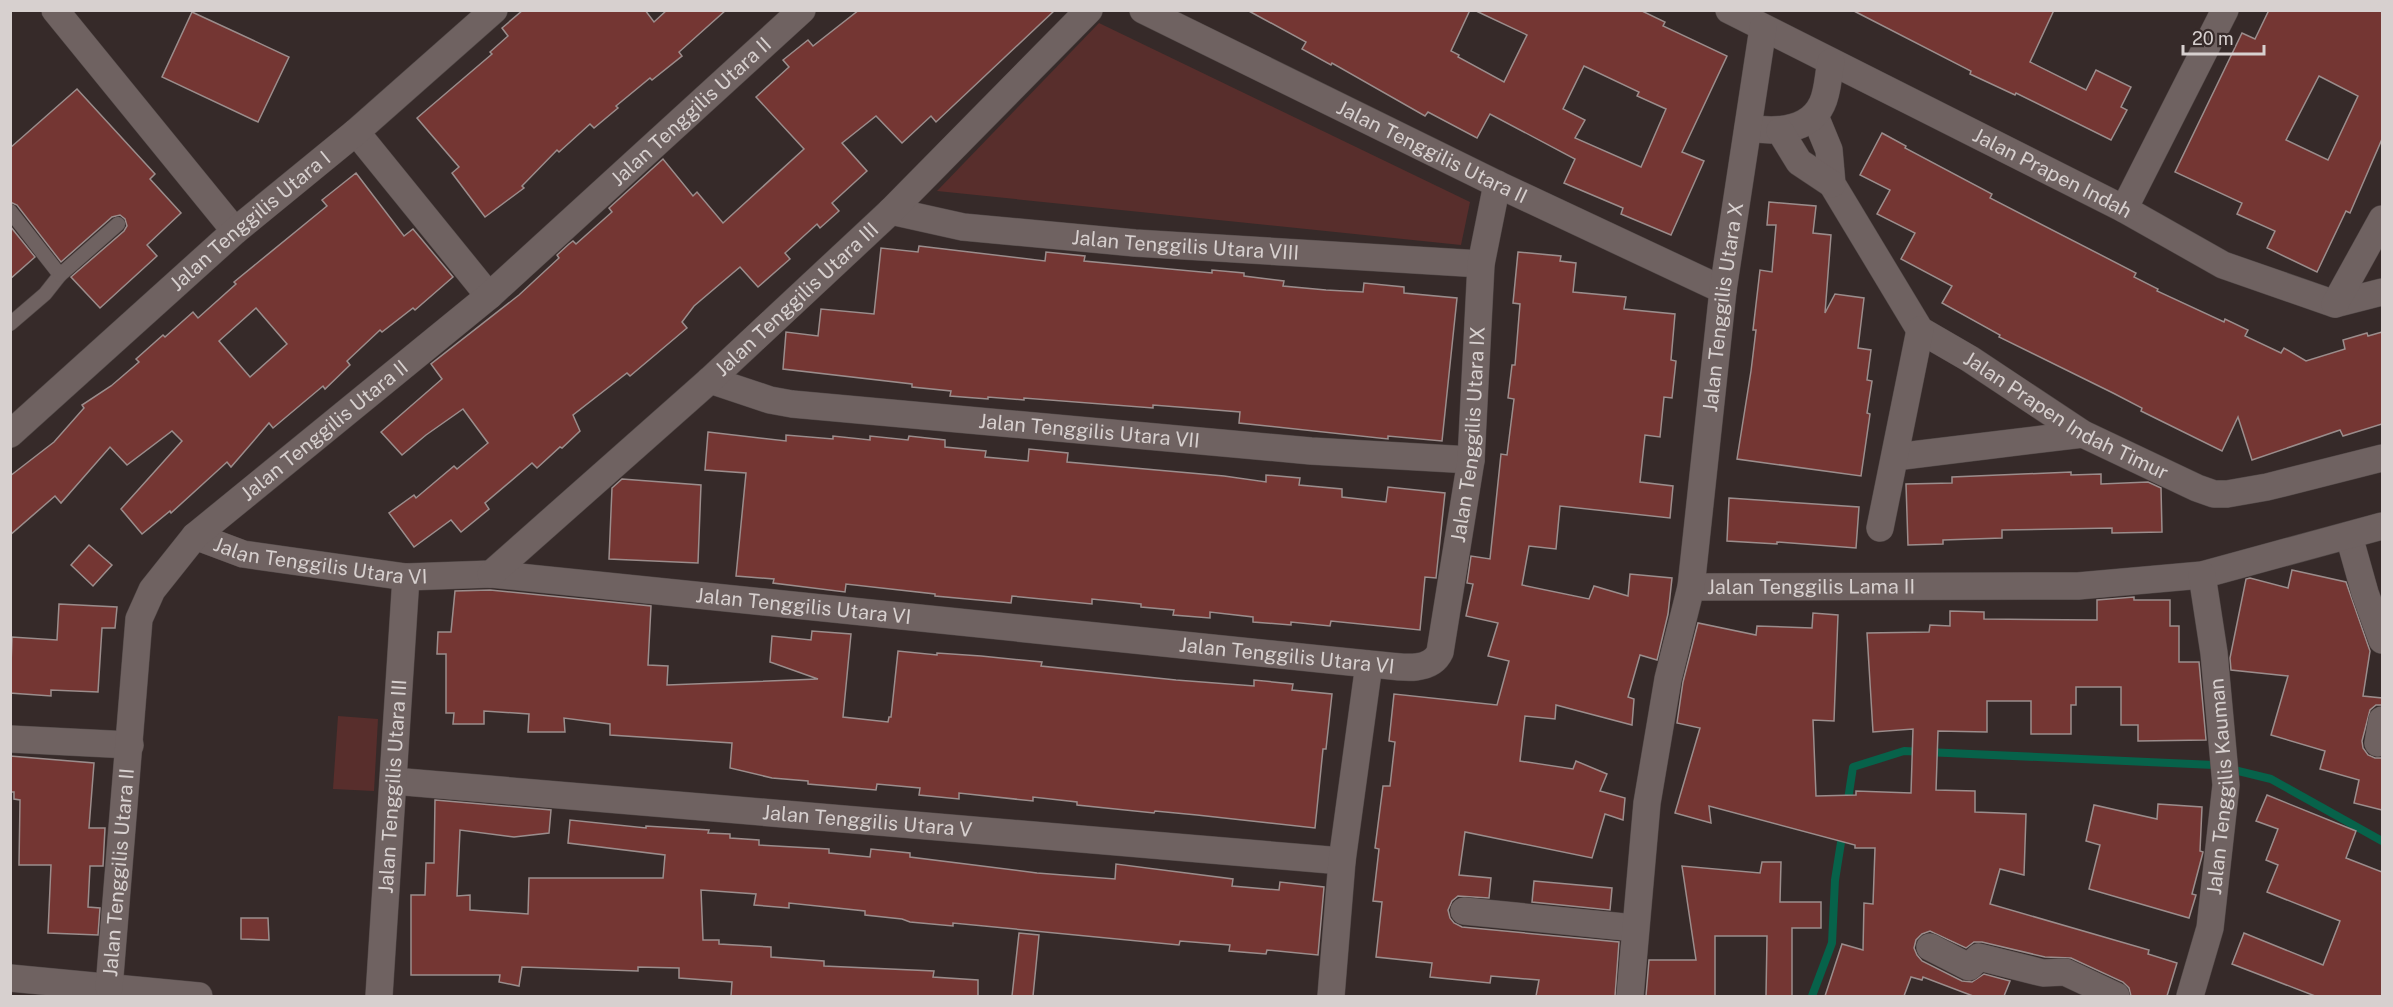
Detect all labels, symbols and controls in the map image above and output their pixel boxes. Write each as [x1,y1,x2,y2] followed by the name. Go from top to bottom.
[2183,18,2264,56] scale bar
[2192,28,2234,49] text: 20 m
[606,32,776,191] street label: Jalan Tenggilis Utara II
[1333,95,1531,208] street label: Jalan Tenggilis Utara II
[1969,123,2136,223] street label: Jalan Prapen Indah
[165,146,335,296] street label: Jalan Tenggilis Utara I
[1698,201,1748,413] street label: Jalan Tenggilis Utara X
[710,217,883,381] street label: Jalan Tenggilis Utara III
[1071,225,1300,265] street label: Jalan Tenggilis Utara VIII
[1446,326,1490,544] street label: Jalan Tenggilis Utara IX
[1960,346,2172,485] street label: Jalan Prapen Indah Timur
[236,355,413,506] street label: Jalan Tenggilis Utara II
[978,409,1201,453] street label: Jalan Tenggilis Utara VII
[210,532,428,589] street label: Jalan Tenggilis Utara VI
[1707,574,1915,599] street label: Jalan Tenggilis Lama II
[695,583,912,629] street label: Jalan Tenggilis Utara VI
[1178,633,1396,679] street label: Jalan Tenggilis Utara VI
[2202,677,2238,896] street label: Jalan Tenggilis Kauman
[374,679,411,894] street label: Jalan Tenggilis Utara III
[98,767,139,978] street label: Jalan Tenggilis Utara II
[761,800,973,842] street label: Jalan Tenggilis Utara V

